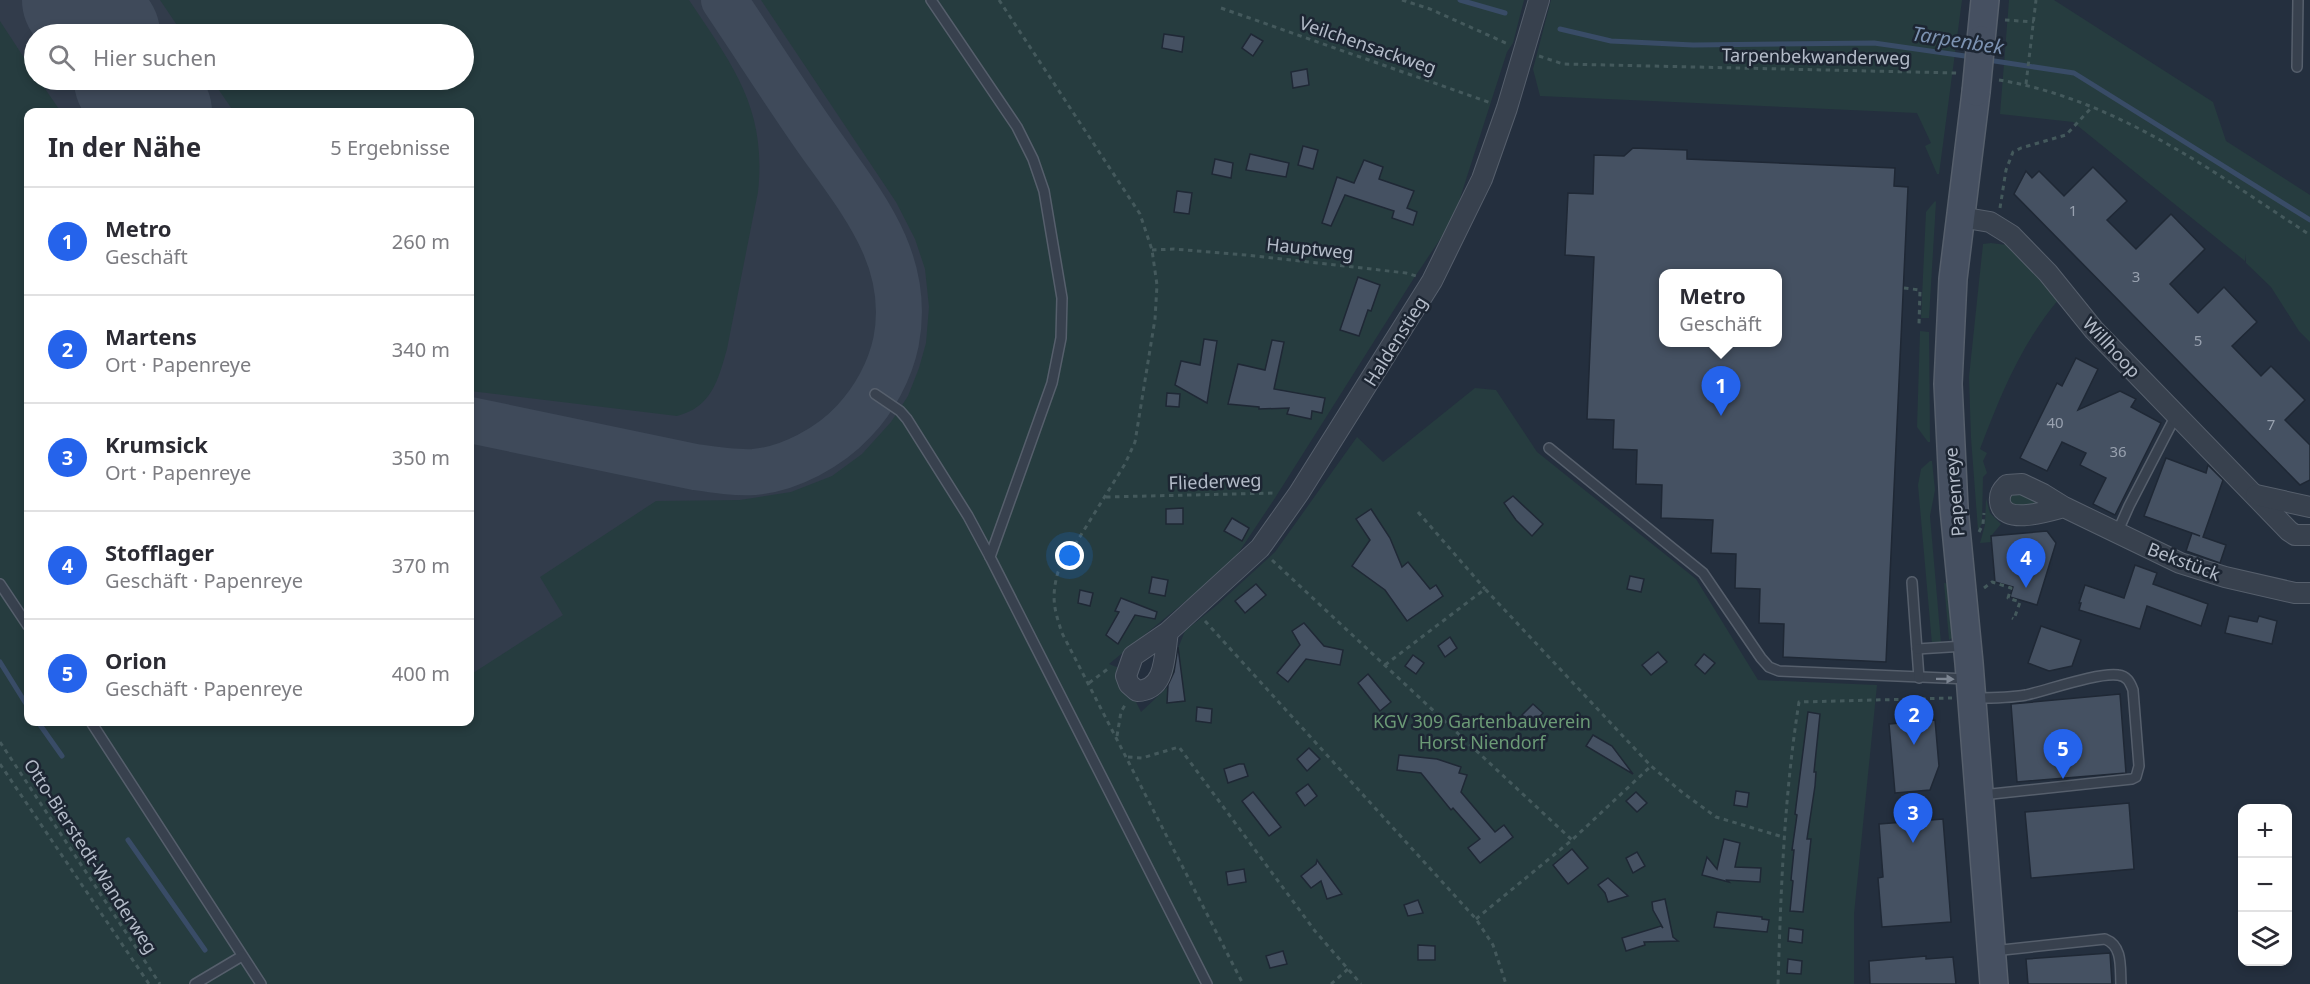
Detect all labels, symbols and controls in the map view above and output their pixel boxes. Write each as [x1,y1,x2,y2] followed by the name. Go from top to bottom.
[1296,10,1440,80] street label: Veilchensackweg
[1910,19,2007,61] water label: Tarpenbek
[24,24,474,90] search box
[45,41,78,74] icon: search
[93,42,217,72] text: Hier suchen
[1721,42,1911,70] street label: Tarpenbekwanderweg
[48,129,201,165] text: In der Nähe
[330,134,450,161] text: 5 Ergebnisse
[2069,200,2077,220] house number: 1
[105,213,172,243] text: Metro
[62,228,73,255] text: 1
[392,228,450,255] text: 260 m
[1265,231,1355,265] street label: Hauptweg
[105,243,188,270] text: Geschäft
[2132,266,2140,286] house number: 3
[1659,269,1782,347] popup
[1679,280,1746,310] text: Metro
[1358,292,1432,390] street label: Haldenstieg
[1679,310,1762,337] text: Geschäft
[2078,312,2146,382] street label: Willhoop
[105,321,197,351] text: Martens
[2194,330,2202,350] house number: 5
[62,336,73,363] text: 2
[392,336,450,363] text: 340 m
[105,351,251,378] text: Ort · Papenreye
[1702,366,1740,416] pin: 1
[2046,412,2064,432] house number: 40
[2267,414,2275,434] house number: 7
[105,429,208,459] text: Krumsick
[2109,441,2127,461] house number: 36
[62,444,73,471] text: 3
[392,444,450,471] text: 350 m
[1938,446,1970,538] street label: Papenreye
[105,459,251,486] text: Ort · Papenreye
[1168,467,1262,495] street label: Fliederweg
[2144,536,2224,586] street label: Bekstück
[105,537,214,567] text: Stofflager
[2006,538,2046,588] pin: 4
[1055,541,1084,570] your location
[62,552,73,579] text: 4
[392,552,450,579] text: 370 m
[105,567,303,594] text: Geschäft · Papenreye
[105,645,167,675] text: Orion
[62,660,73,687] text: 5
[392,660,450,687] text: 400 m
[1935,674,1954,684] one-way arrow
[105,675,303,702] text: Geschäft · Papenreye
[1894,696,1934,745] pin: 2
[1373,709,1591,754] park label: KGV 309 Gartenbauverein Horst Niendorf
[2044,730,2082,779] pin: 5
[19,754,163,958] street label: Otto-Bierstedt-Wanderweg
[1894,794,1932,843] pin: 3
[2238,804,2292,966] map controls
[2238,804,2292,858] button: +
[2238,858,2292,912] button: −
[2238,912,2292,966] button: layers

